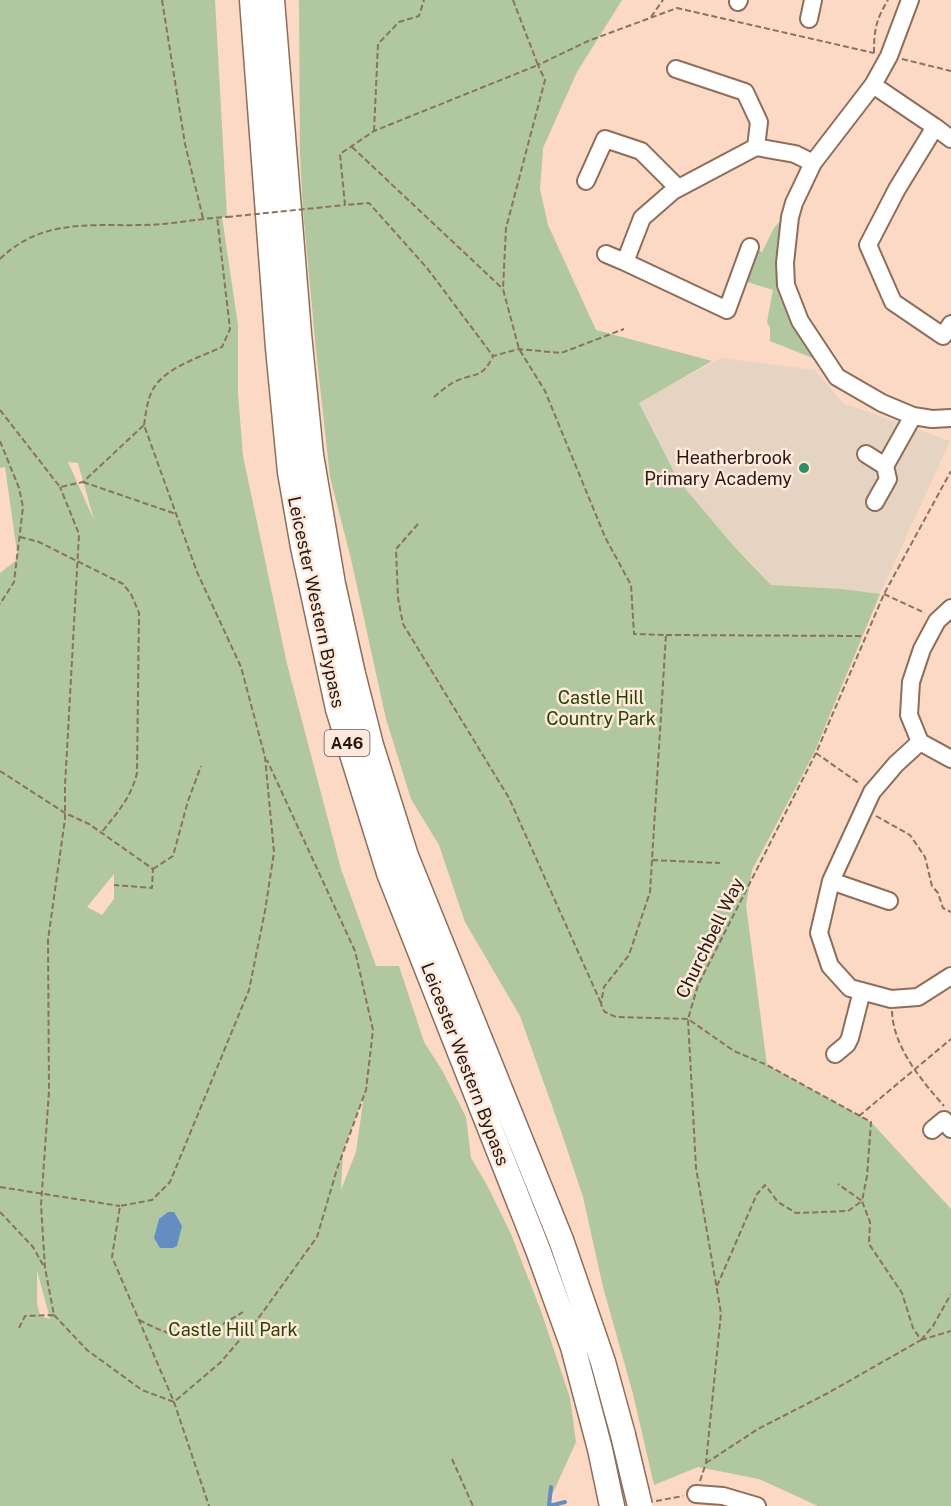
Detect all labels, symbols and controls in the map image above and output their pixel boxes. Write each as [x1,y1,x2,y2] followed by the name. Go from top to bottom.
[644,447,792,489] place label: Heatherbrook Primary Academy
[797,461,811,475] marker: Heatherbrook Primary Academy
[284,494,349,710] street label: Leicester Western Bypass
[546,687,656,729] park label: Castle Hill Country Park
[324,730,370,756] road number: A46
[671,874,748,1001] street label: Churchbell Way
[417,959,514,1168] street label: Leicester Western Bypass
[168,1319,298,1340] park label: Castle Hill Park

